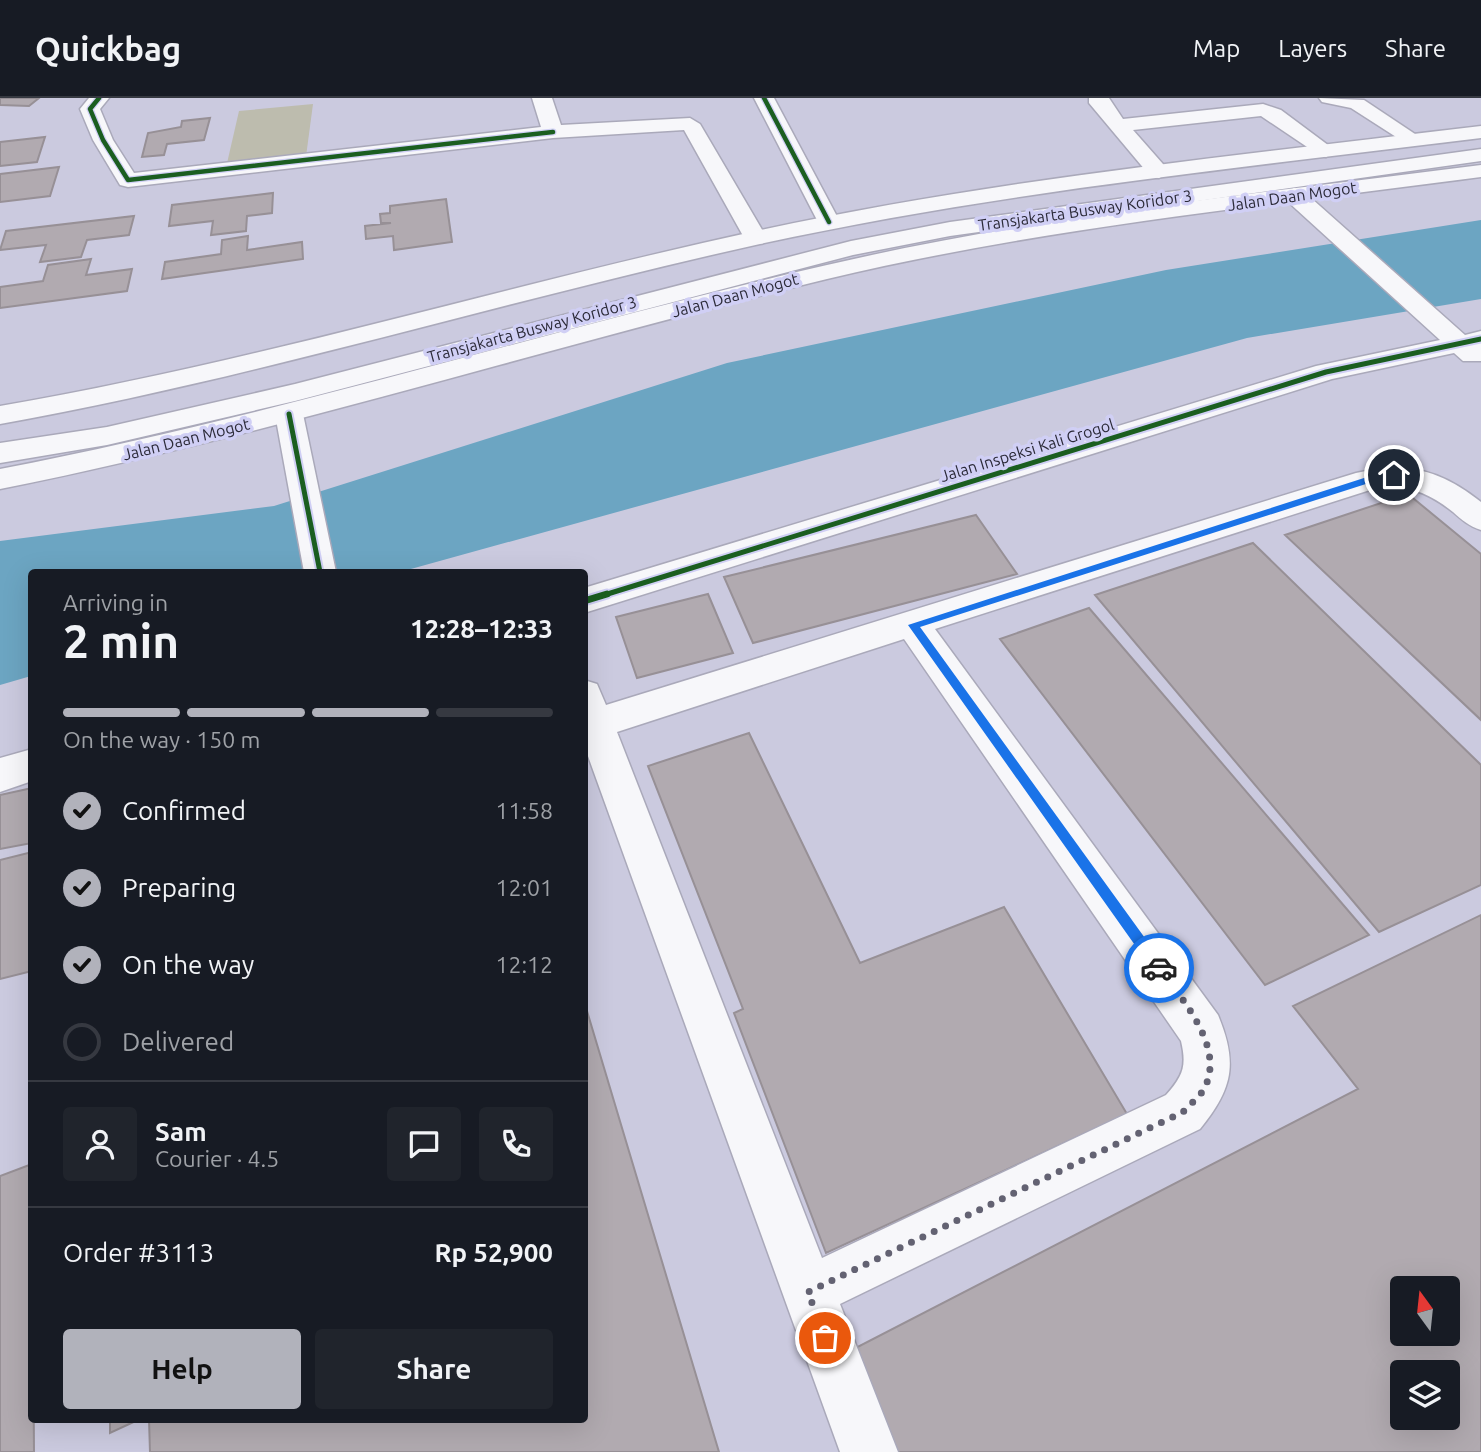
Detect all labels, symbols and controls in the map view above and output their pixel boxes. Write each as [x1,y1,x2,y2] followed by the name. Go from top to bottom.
[35,30,181,67] text: Quickbag
[1193,35,1240,62] text: Map
[1278,35,1347,62] text: Layers
[1385,35,1446,62] text: Share
[1226,178,1358,214] street label: Jalan Daan Mogot
[977,186,1193,234] street label: Transjakarta Busway Koridor 3
[670,269,801,321] street label: Jalan Daan Mogot
[425,292,639,366] street label: Transjakarta Busway Koridor 3
[121,414,252,463] street label: Jalan Daan Mogot
[938,415,1116,485] street label: Jalan Inspeksi Kali Grogol
[1364,445,1424,505] pin
[1375,456,1413,494] icon: home
[63,590,168,615] text: Arriving in
[410,614,553,643] text: 12:28–12:33
[63,615,179,667] text: 2 min
[63,727,260,752] text: On the way · 150 m
[63,792,101,830] icon: check
[122,796,246,825] text: Confirmed
[495,798,553,823] text: 11:58
[63,869,101,907] icon: check
[122,873,236,902] text: Preparing
[495,875,553,900] text: 12:01
[1124,933,1194,1003] courier
[63,946,101,984] icon: check
[1140,949,1178,987] icon: car
[122,950,254,979] text: On the way
[495,952,553,977] text: 12:12
[122,1027,234,1056] text: Delivered
[63,1107,137,1181] button: person
[387,1107,461,1181] button: chat
[479,1107,553,1181] button: phone
[155,1117,207,1146] text: Sam
[155,1146,279,1171] text: Courier · 4.5
[63,1238,214,1267] text: Order #3113
[434,1238,553,1267] text: Rp 52,900
[1390,1276,1460,1346] north arrow
[1390,1276,1460,1430] map controls
[795,1308,855,1368] pin
[806,1319,844,1357] icon: bag
[63,1329,301,1409] button: Help
[315,1329,553,1409] button: Share
[1390,1360,1460,1430] button: layers

